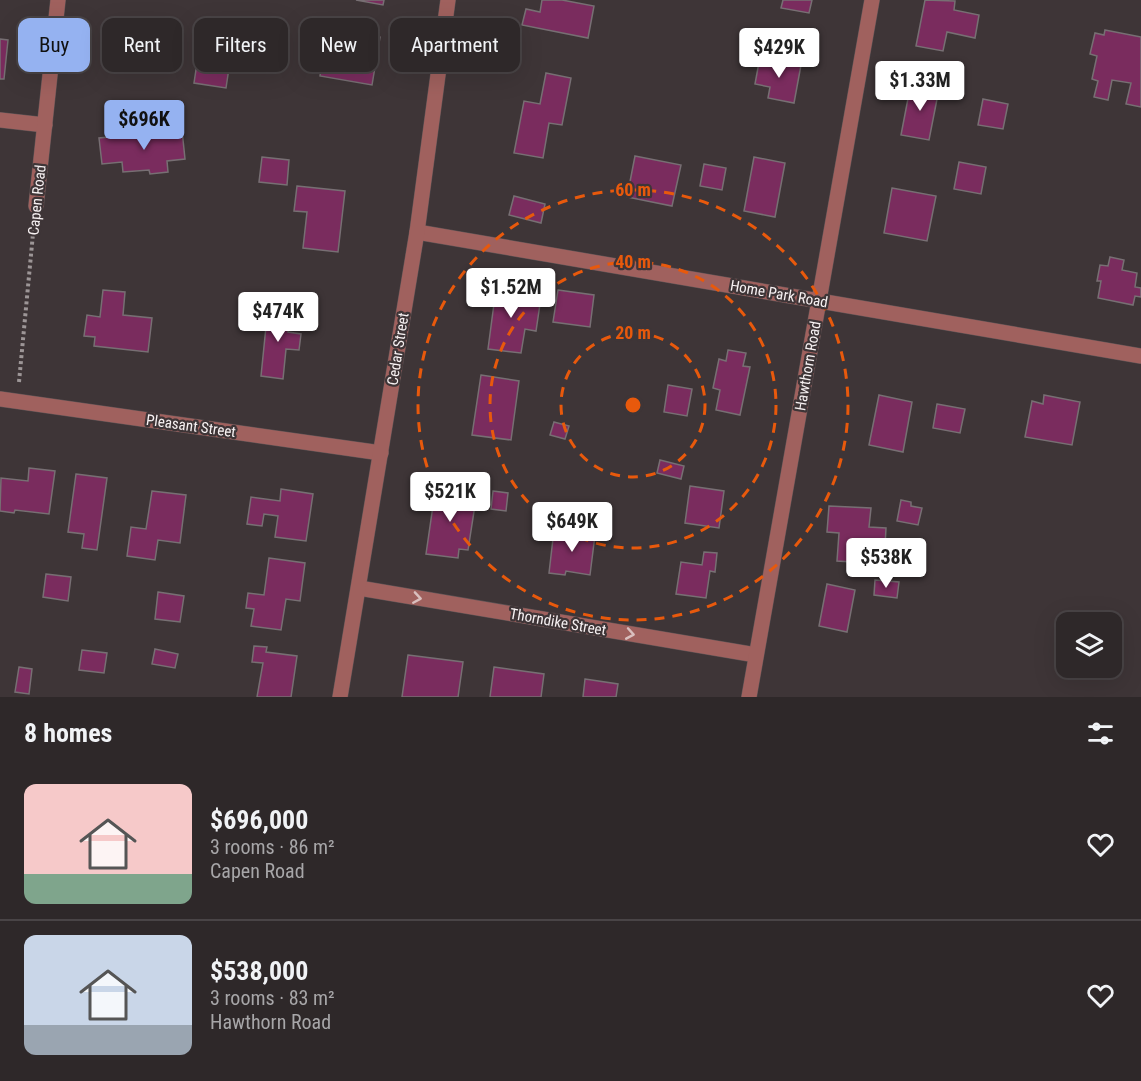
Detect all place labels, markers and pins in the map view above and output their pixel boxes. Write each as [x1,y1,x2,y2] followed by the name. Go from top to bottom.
[737,28,821,79] pin: $429K
[871,61,969,112] pin: $1.33M
[102,100,186,151] pin: $696K
[462,268,560,319] pin: $1.52M
[236,292,320,343] pin: $474K
[623,395,643,415] centre of rings
[408,472,492,523] pin: $521K
[530,502,614,553] pin: $649K
[844,538,928,589] pin: $538K

